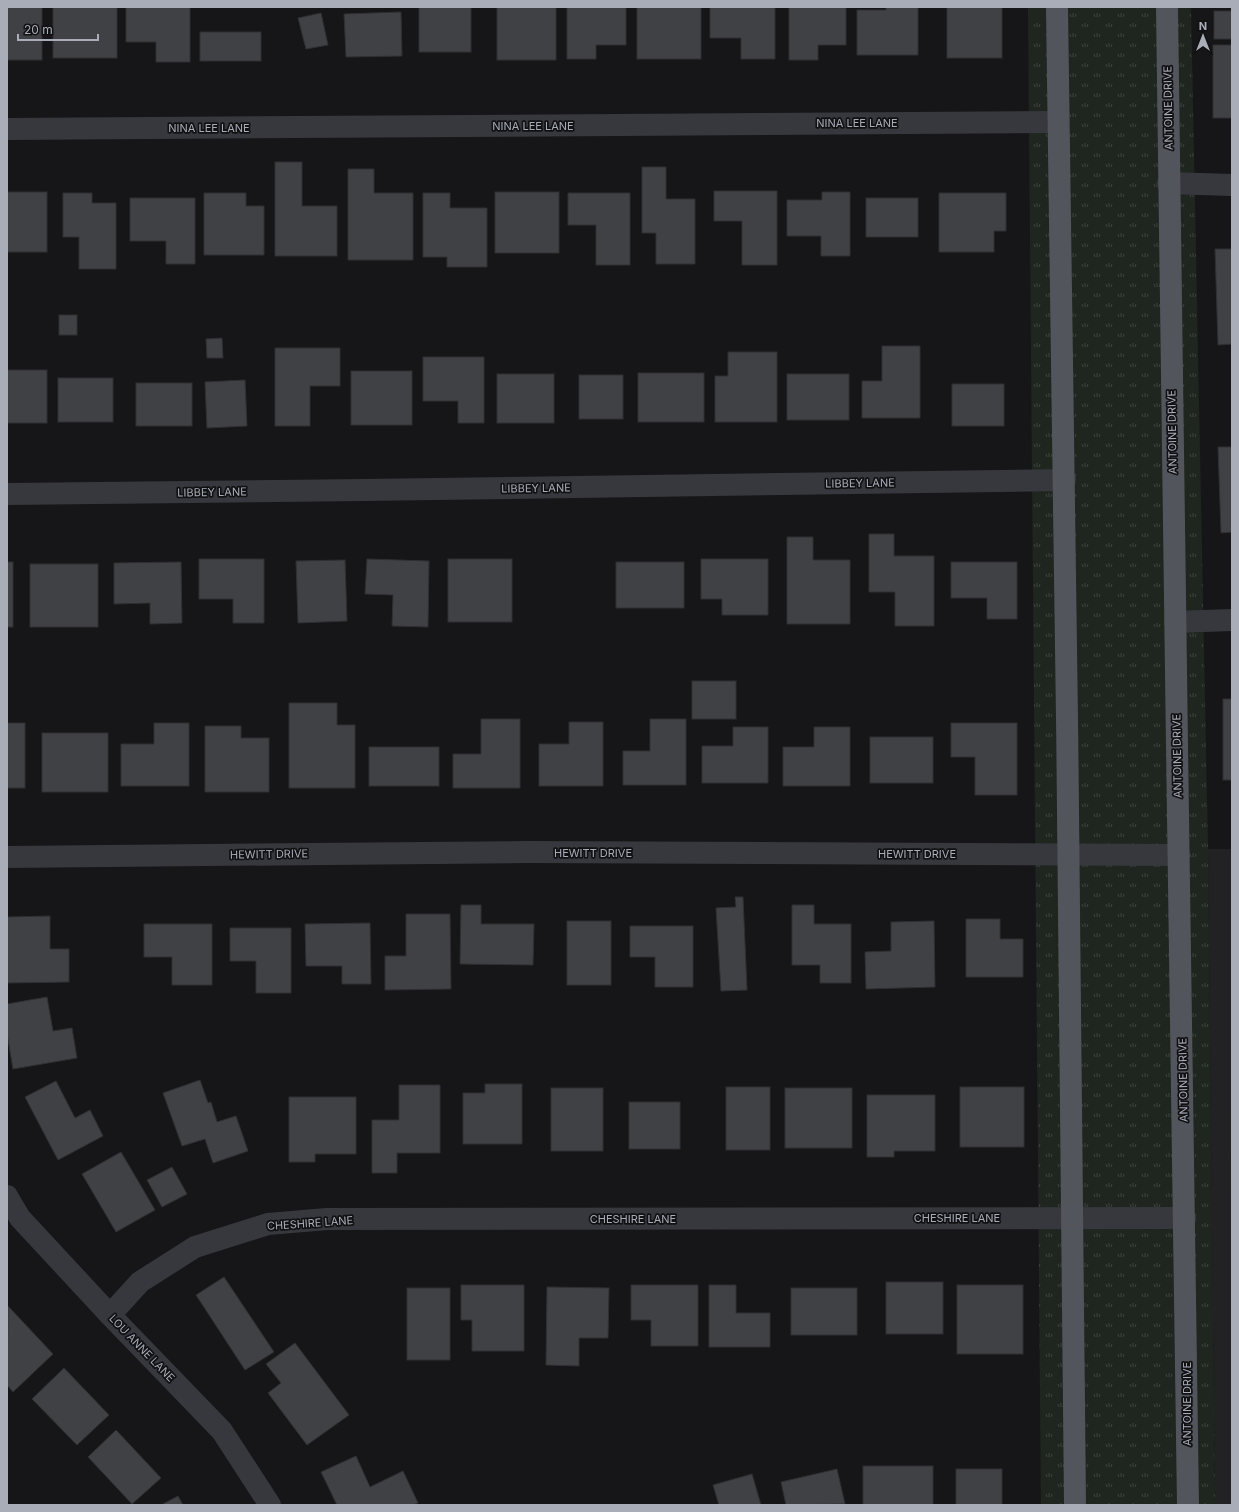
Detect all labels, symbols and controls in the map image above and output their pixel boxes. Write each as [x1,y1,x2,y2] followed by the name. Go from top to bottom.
[18,16,98,42] scale bar
[1183,16,1223,56] north arrow
[1199,19,1207,33] text: N
[24,22,53,37] text: 20 m
[1160,66,1176,150] street label: ANTOINE DRIVE
[816,116,898,130] street label: NINA LEE LANE
[492,119,574,133] street label: NINA LEE LANE
[168,121,250,135] street label: NINA LEE LANE
[1164,390,1180,474] street label: ANTOINE DRIVE
[825,475,895,491] street label: LIBBEY LANE
[501,480,571,496] street label: LIBBEY LANE
[177,484,247,500] street label: LIBBEY LANE
[1169,714,1185,798] street label: ANTOINE DRIVE
[230,846,308,862] street label: HEWITT DRIVE
[554,846,632,860] street label: HEWITT DRIVE
[878,847,956,861] street label: HEWITT DRIVE
[1175,1038,1191,1122] street label: ANTOINE DRIVE
[914,1211,1000,1225] street label: CHESHIRE LANE
[590,1212,676,1226] street label: CHESHIRE LANE
[266,1213,354,1233] street label: CHESHIRE LANE
[106,1311,178,1385] street label: LOU ANNE LANE
[1180,1362,1194,1446] street label: ANTOINE DRIVE

